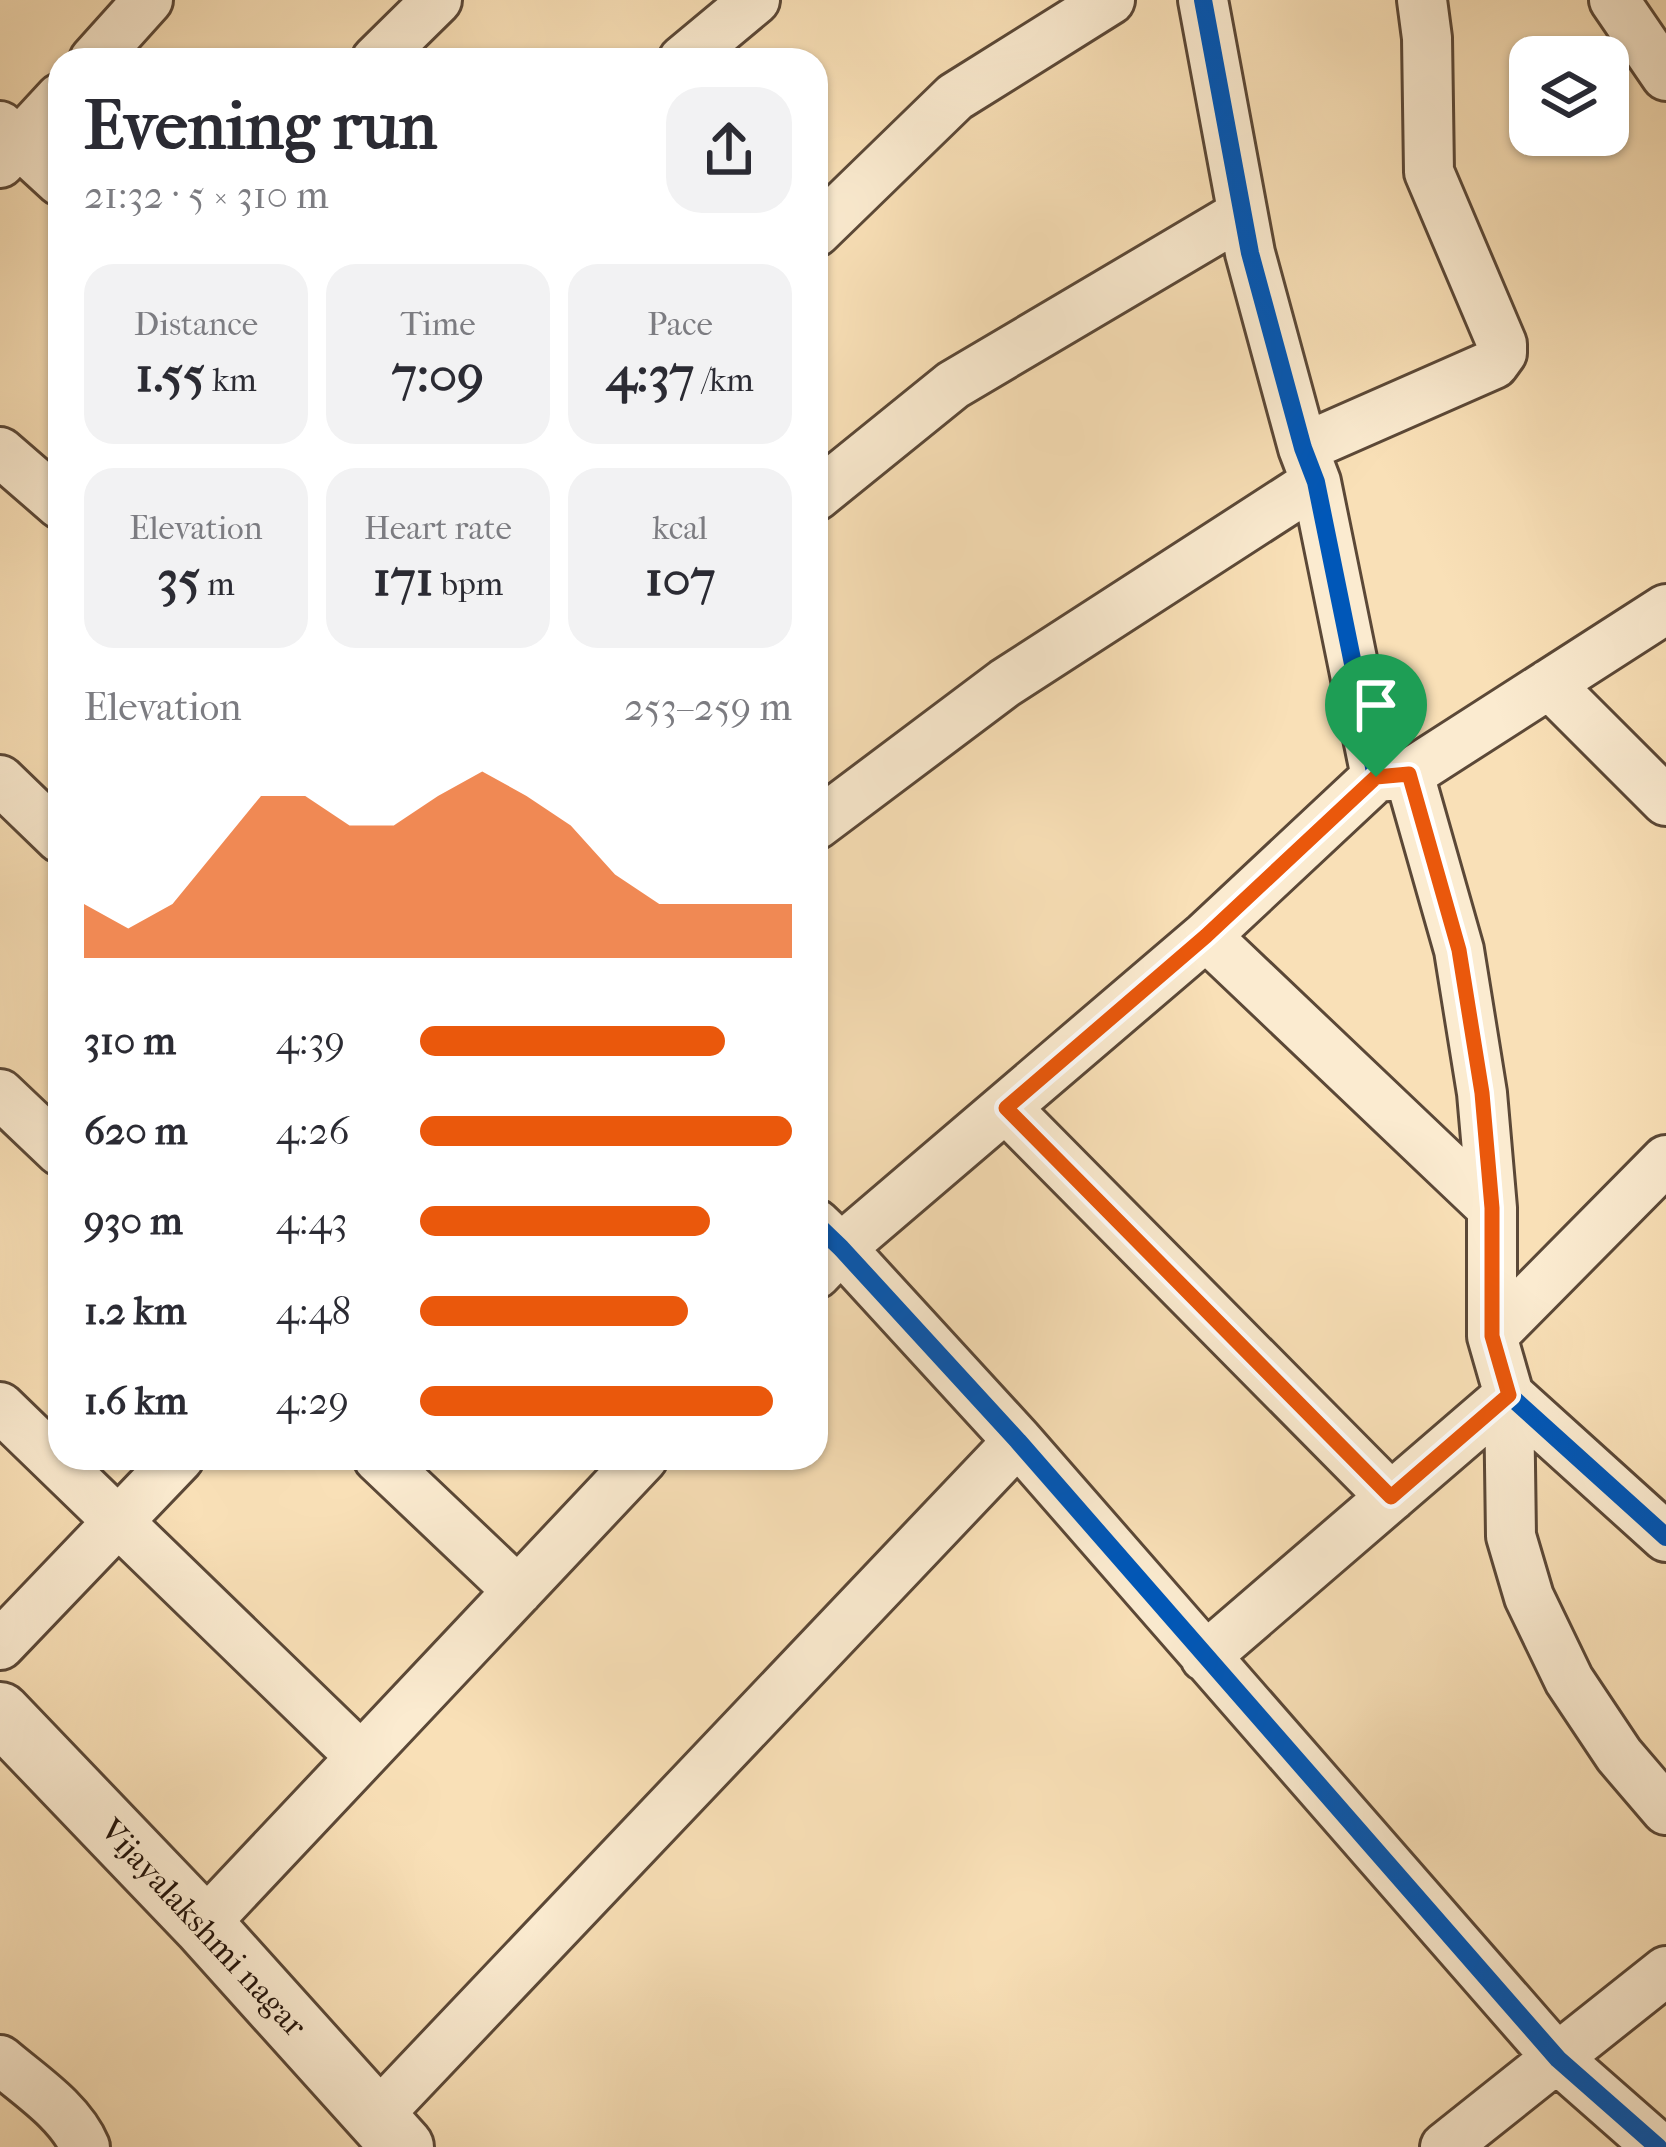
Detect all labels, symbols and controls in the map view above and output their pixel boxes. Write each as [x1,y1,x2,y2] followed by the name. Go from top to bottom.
[1509,36,1629,156] map controls
[1509,36,1629,156] button: layers
[666,87,792,213] button: share
[84,88,437,165] text: Evening run
[84,172,329,218] text: 21:32 · 5 × 310 m
[134,305,258,344] text: Distance
[401,305,476,344] text: Time
[647,305,713,344] text: Pace
[135,344,205,404] text: 1.55
[392,344,484,404] text: 7:09
[606,344,694,404] text: 4:37
[205,361,257,400] text: km
[694,361,754,400] text: /km
[129,509,263,548] text: Elevation
[364,509,512,548] text: Heart rate
[652,509,708,548] text: kcal
[157,548,200,608] text: 35
[373,548,434,608] text: 171
[645,548,715,608] text: 107
[200,565,235,604] text: m
[434,565,503,604] text: bpm
[1325,654,1427,777] pin
[1343,672,1409,738] icon: arrive
[84,684,242,730] text: Elevation
[624,684,792,730] text: 253–259 m
[84,1018,176,1064] text: 310 m
[276,1018,345,1064] text: 4:39
[84,1108,187,1154] text: 620 m
[276,1108,350,1154] text: 4:26
[84,1198,183,1244] text: 930 m
[276,1198,348,1244] text: 4:43
[84,1288,186,1334] text: 1.2 km
[276,1288,351,1334] text: 4:48
[84,1378,187,1424] text: 1.6 km
[276,1378,349,1424] text: 4:29
[91,1810,314,2045] street label: Vijayalakshmi nagar

